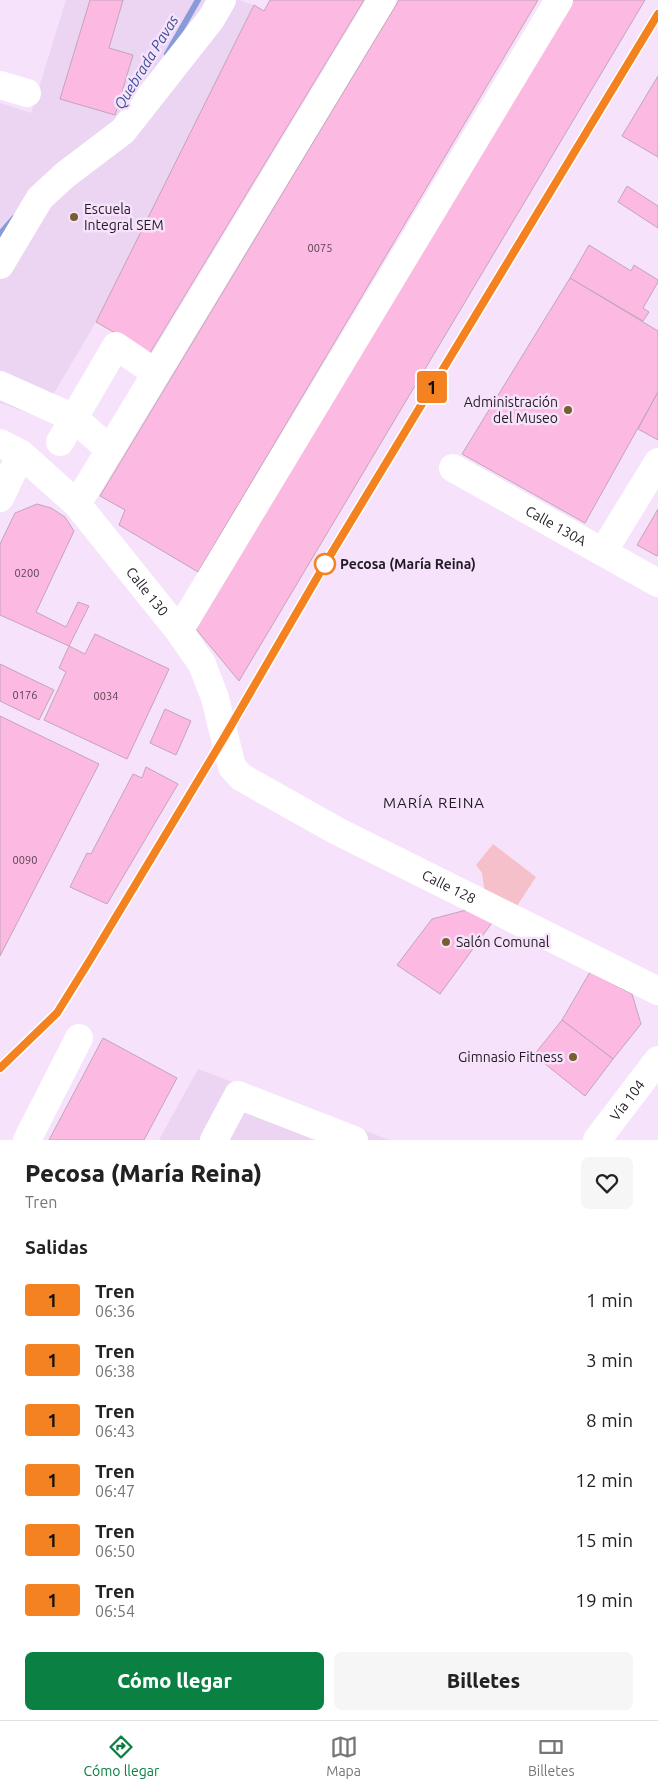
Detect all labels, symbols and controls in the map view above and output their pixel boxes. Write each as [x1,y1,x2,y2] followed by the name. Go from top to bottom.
[110,11,183,113] water label: Quebrada Pavas
[84,201,164,233] place label: Escuela Integral SEM
[68,211,80,223] marker: Escuela Integral SEM
[308,242,332,254] house number: 0075
[416,371,448,403] line badge: 1
[427,377,437,397] text: 1
[464,394,558,426] place label: Administración del Museo
[562,404,574,416] marker: Administración del Museo
[523,502,589,549] street label: Calle 130A
[314,553,336,575] marker: Pecosa (María Reina)
[340,556,476,572] place label: Pecosa (María Reina)
[123,564,172,619] street label: Calle 130
[15,567,39,579] house number: 0200
[13,689,37,701] house number: 0176
[94,690,118,702] house number: 0034
[383,794,485,811] district label: MARÍA REINA
[13,854,37,866] house number: 0090
[419,867,478,907] street label: Calle 128
[456,934,550,950] place label: Salón Comunal
[440,936,452,948] marker: Salón Comunal
[458,1049,563,1065] place label: Gimnasio Fitness
[567,1051,579,1063] marker: Gimnasio Fitness
[607,1077,648,1124] street label: Vía 104
[581,1157,633,1209] button: heart
[25,1160,262,1187] text: Pecosa (María Reina)
[25,1193,57,1211] text: Tren
[25,1236,88,1258] text: Salidas
[95,1280,135,1302] text: Tren
[586,1289,633,1311] text: 1 min
[47,1290,58,1310] text: 1
[95,1302,135,1320] text: 06:36
[95,1340,135,1362] text: Tren
[586,1349,633,1371] text: 3 min
[47,1350,58,1370] text: 1
[95,1362,135,1380] text: 06:38
[95,1400,135,1422] text: Tren
[586,1409,633,1431] text: 8 min
[47,1410,58,1430] text: 1
[95,1422,135,1440] text: 06:43
[95,1460,135,1482] text: Tren
[575,1469,633,1491] text: 12 min
[47,1470,58,1490] text: 1
[95,1482,135,1500] text: 06:47
[95,1520,135,1542] text: Tren
[575,1529,633,1551] text: 15 min
[47,1530,58,1550] text: 1
[95,1542,135,1560] text: 06:50
[95,1580,135,1602] text: Tren
[575,1589,633,1611] text: 19 min
[47,1590,58,1610] text: 1
[95,1602,135,1620] text: 06:54
[25,1652,324,1710] button: Cómo llegar
[334,1652,633,1710] button: Billetes
[83,1733,159,1779] tab: Cómo llegar
[326,1733,361,1779] tab: Mapa
[528,1733,575,1779] tab: Billetes

